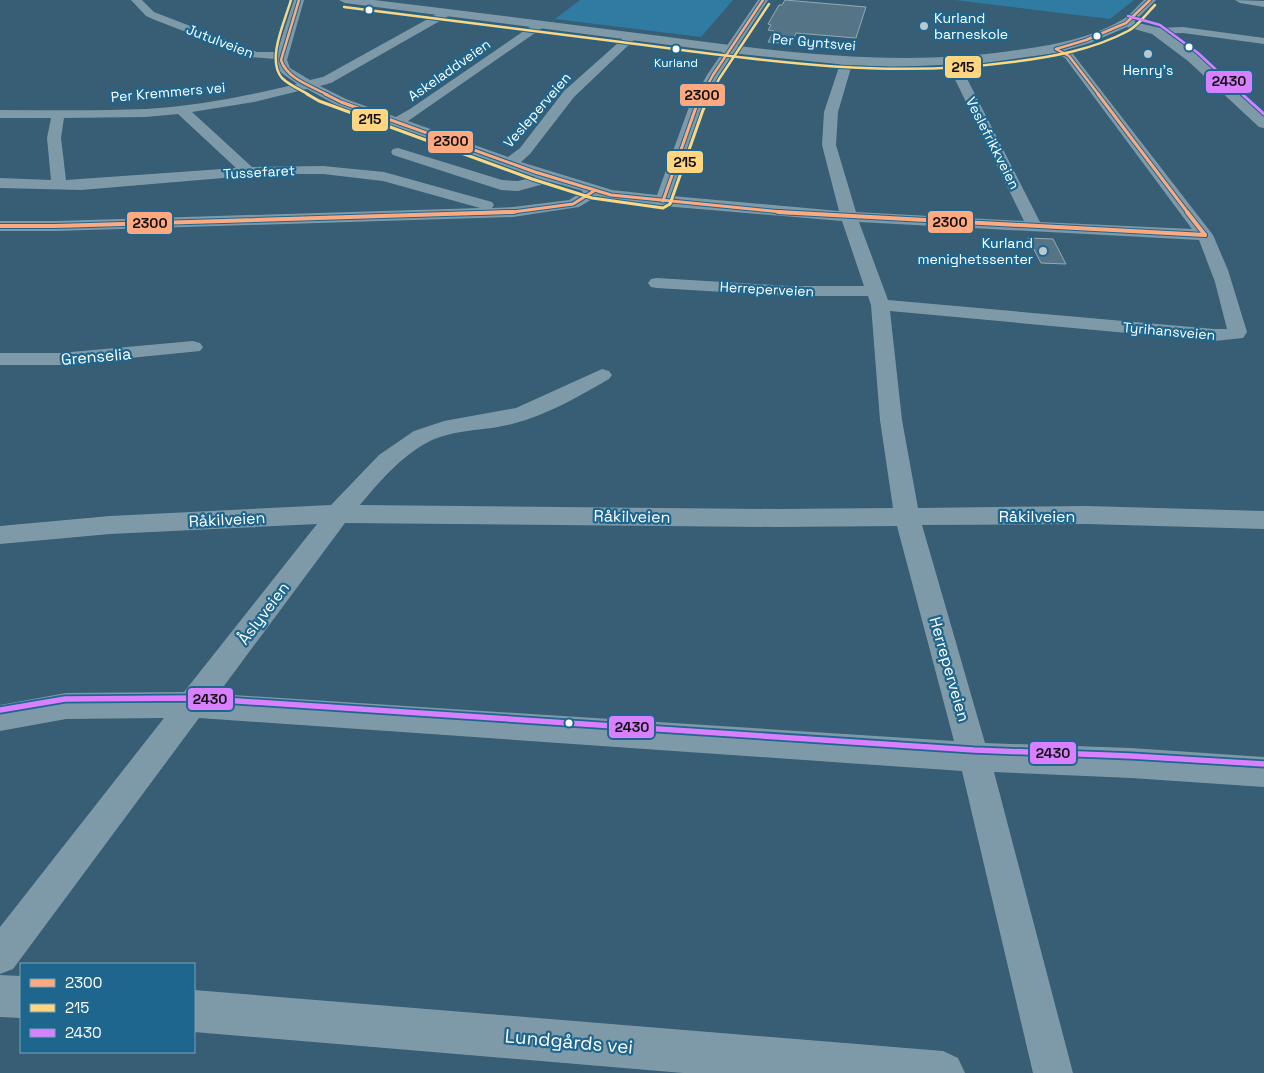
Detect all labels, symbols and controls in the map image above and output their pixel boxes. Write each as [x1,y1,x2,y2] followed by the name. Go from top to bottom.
[364,5,374,15] unlabelled marker
[934,9,1008,43] place label: Kurland barneskole
[184,20,256,62] street label: Jutulveien
[918,20,930,32] marker: Kurland barneskole
[771,29,857,55] street label: Per Gyntsvei
[1092,31,1102,41] unlabelled marker
[404,35,494,105] street label: Askeladdveien
[1184,42,1194,52] unlabelled marker
[671,44,681,54] marker: Kurland
[1142,48,1154,60] marker: Henry's
[654,55,698,71] place label: Kurland
[944,55,982,79] line badge: 215
[951,58,975,76] text: 215
[1123,61,1173,79] place label: Henry's
[499,69,575,151] street label: Vesleperveien
[1205,70,1253,94] line badge: 2430
[1212,72,1246,90] text: 2430
[110,78,226,106] street label: Per Kremmers vei
[679,83,726,107] line badge: 2300
[685,86,719,104] text: 2300
[962,94,1024,192] street label: Veslefrikkveien
[351,108,389,132] line badge: 215
[358,110,382,128] text: 215
[427,130,474,154] line badge: 2300
[434,132,468,150] text: 2300
[666,150,704,174] line badge: 215
[673,153,697,171] text: 215
[223,161,295,183] street label: Tussefaret
[927,210,974,234] line badge: 2300
[126,211,173,235] line badge: 2300
[933,213,967,231] text: 2300
[133,214,167,232] text: 2300
[917,234,1033,268] place label: Kurland menighetssenter
[1037,245,1049,257] marker: Kurland menighetssenter
[719,278,815,300] street label: Herreperveien
[1122,318,1216,344] street label: Tyrihansveien
[60,343,132,370] street label: Grenselia
[593,505,671,528] street label: Råkilveien
[999,506,1075,527] street label: Råkilveien
[188,507,266,532] street label: Råkilveien
[233,578,294,649] street label: Åslyveien
[925,614,974,724] street label: Herreperveien
[187,687,234,711] line badge: 2430
[193,690,227,708] text: 2430
[608,715,655,739] line badge: 2430
[564,718,574,728] unlabelled marker
[615,718,649,736] text: 2430
[1029,741,1077,765] line badge: 2430
[1036,744,1070,762] text: 2430
[20,963,195,1053] legend
[65,973,102,992] text: 2300
[65,998,89,1017] text: 215
[65,1023,102,1042] text: 2430
[504,1023,634,1060] street label: Lundgårds vei

